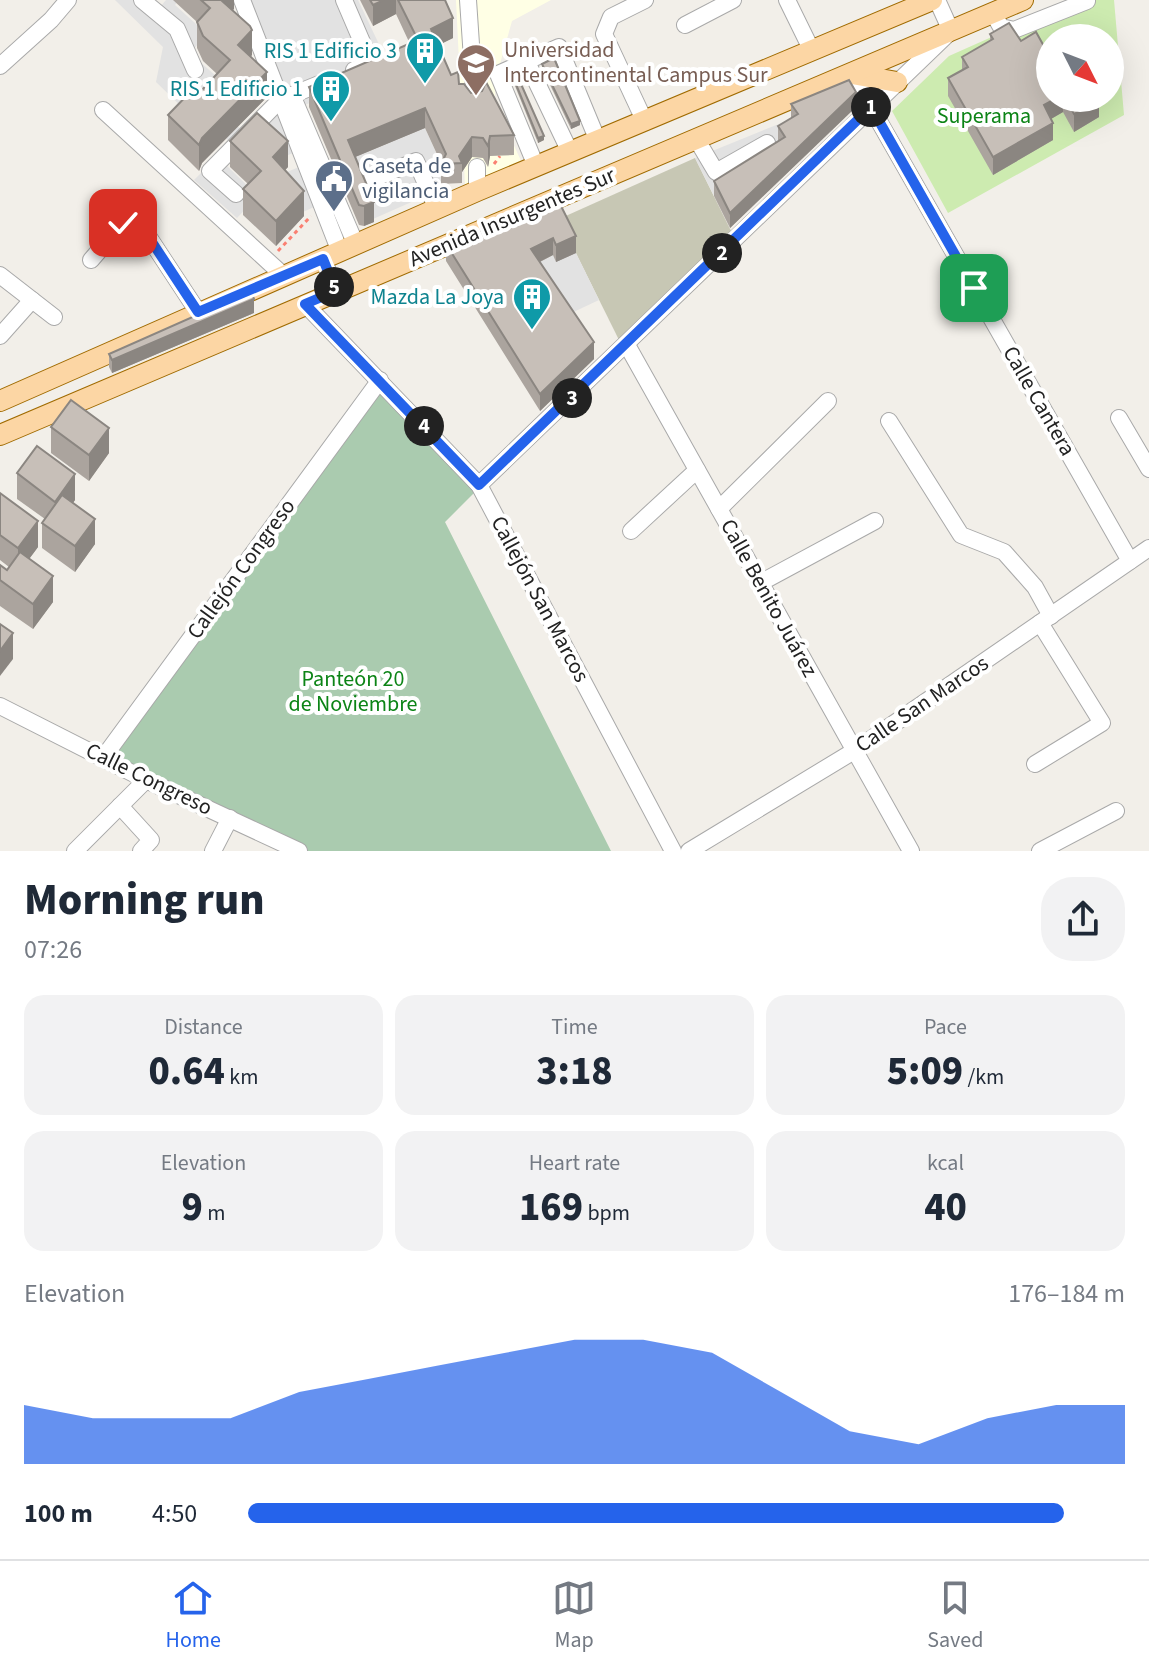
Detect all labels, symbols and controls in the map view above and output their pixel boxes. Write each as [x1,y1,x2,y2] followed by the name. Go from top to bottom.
[1036,24,1124,112] north arrow
[1036,24,1124,112] map controls
[404,30,446,85] building icon: RIS 1 Edificio 3
[504,34,768,91] place label: Universidad Intercontinental Campus Sur
[264,35,397,67] place label: RIS 1 Edificio 3
[455,42,497,97] school or university icon: Universidad Intercontinental Campus Sur
[310,68,352,123] building icon: RIS 1 Edificio 1
[170,73,303,105] place label: RIS 1 Edificio 1
[851,87,891,127] pin: 1
[865,91,877,123] text: 1
[937,100,1031,132] park label: Superama
[362,150,451,207] place label: Caseta de vigilancia
[313,158,355,213] public building icon: Caseta de vigilancia
[404,159,620,275] street label: Avenida Insurgentes Sur
[89,189,157,257] pin
[101,201,145,245] icon: check
[702,233,742,273] pin: 2
[716,237,728,269] text: 2
[940,254,1008,322] pin
[952,266,996,310] icon: arrive
[314,267,354,307] pin: 5
[328,271,340,303] text: 5
[511,276,553,331] building icon: Mazda La Joya
[371,281,504,313] place label: Mazda La Joya
[995,340,1083,462] street label: Calle Cantera
[552,378,592,418] pin: 3
[566,382,578,414] text: 3
[404,406,444,446] pin: 4
[418,410,430,442] text: 4
[179,492,303,646] street label: Callejón Congreso
[483,510,597,688] street label: Callejón San Marcos
[712,513,826,683] street label: Calle Benito Juárez
[849,648,995,760] street label: Calle San Marcos
[289,663,418,720] park label: Panteón 20 de Noviembre
[80,735,218,823] street label: Calle Congreso
[24,869,265,932] text: Morning run
[1041,877,1125,961] button: share
[24,931,82,968] text: 07:26
[164,1011,243,1043] text: Distance
[551,1011,598,1043] text: Time
[924,1011,967,1043] text: Pace
[148,1043,225,1100] text: 0.64
[536,1043,613,1100] text: 3:18
[887,1043,963,1100] text: 5:09
[225,1061,259,1093] text: km
[963,1061,1004,1093] text: /km
[161,1147,246,1179] text: Elevation
[529,1147,620,1179] text: Heart rate
[927,1147,964,1179] text: kcal
[181,1179,203,1236] text: 9
[519,1179,583,1236] text: 169
[924,1179,967,1236] text: 40
[203,1197,226,1229] text: m
[583,1197,630,1229] text: bpm
[24,1275,125,1312] text: Elevation
[1008,1275,1125,1312] text: 176–184 m
[24,1495,93,1532] text: 100 m
[152,1495,197,1532] text: 4:50
[166,1576,221,1656] tab: Home
[552,1576,596,1656] tab: Map
[927,1576,983,1656] tab: Saved

